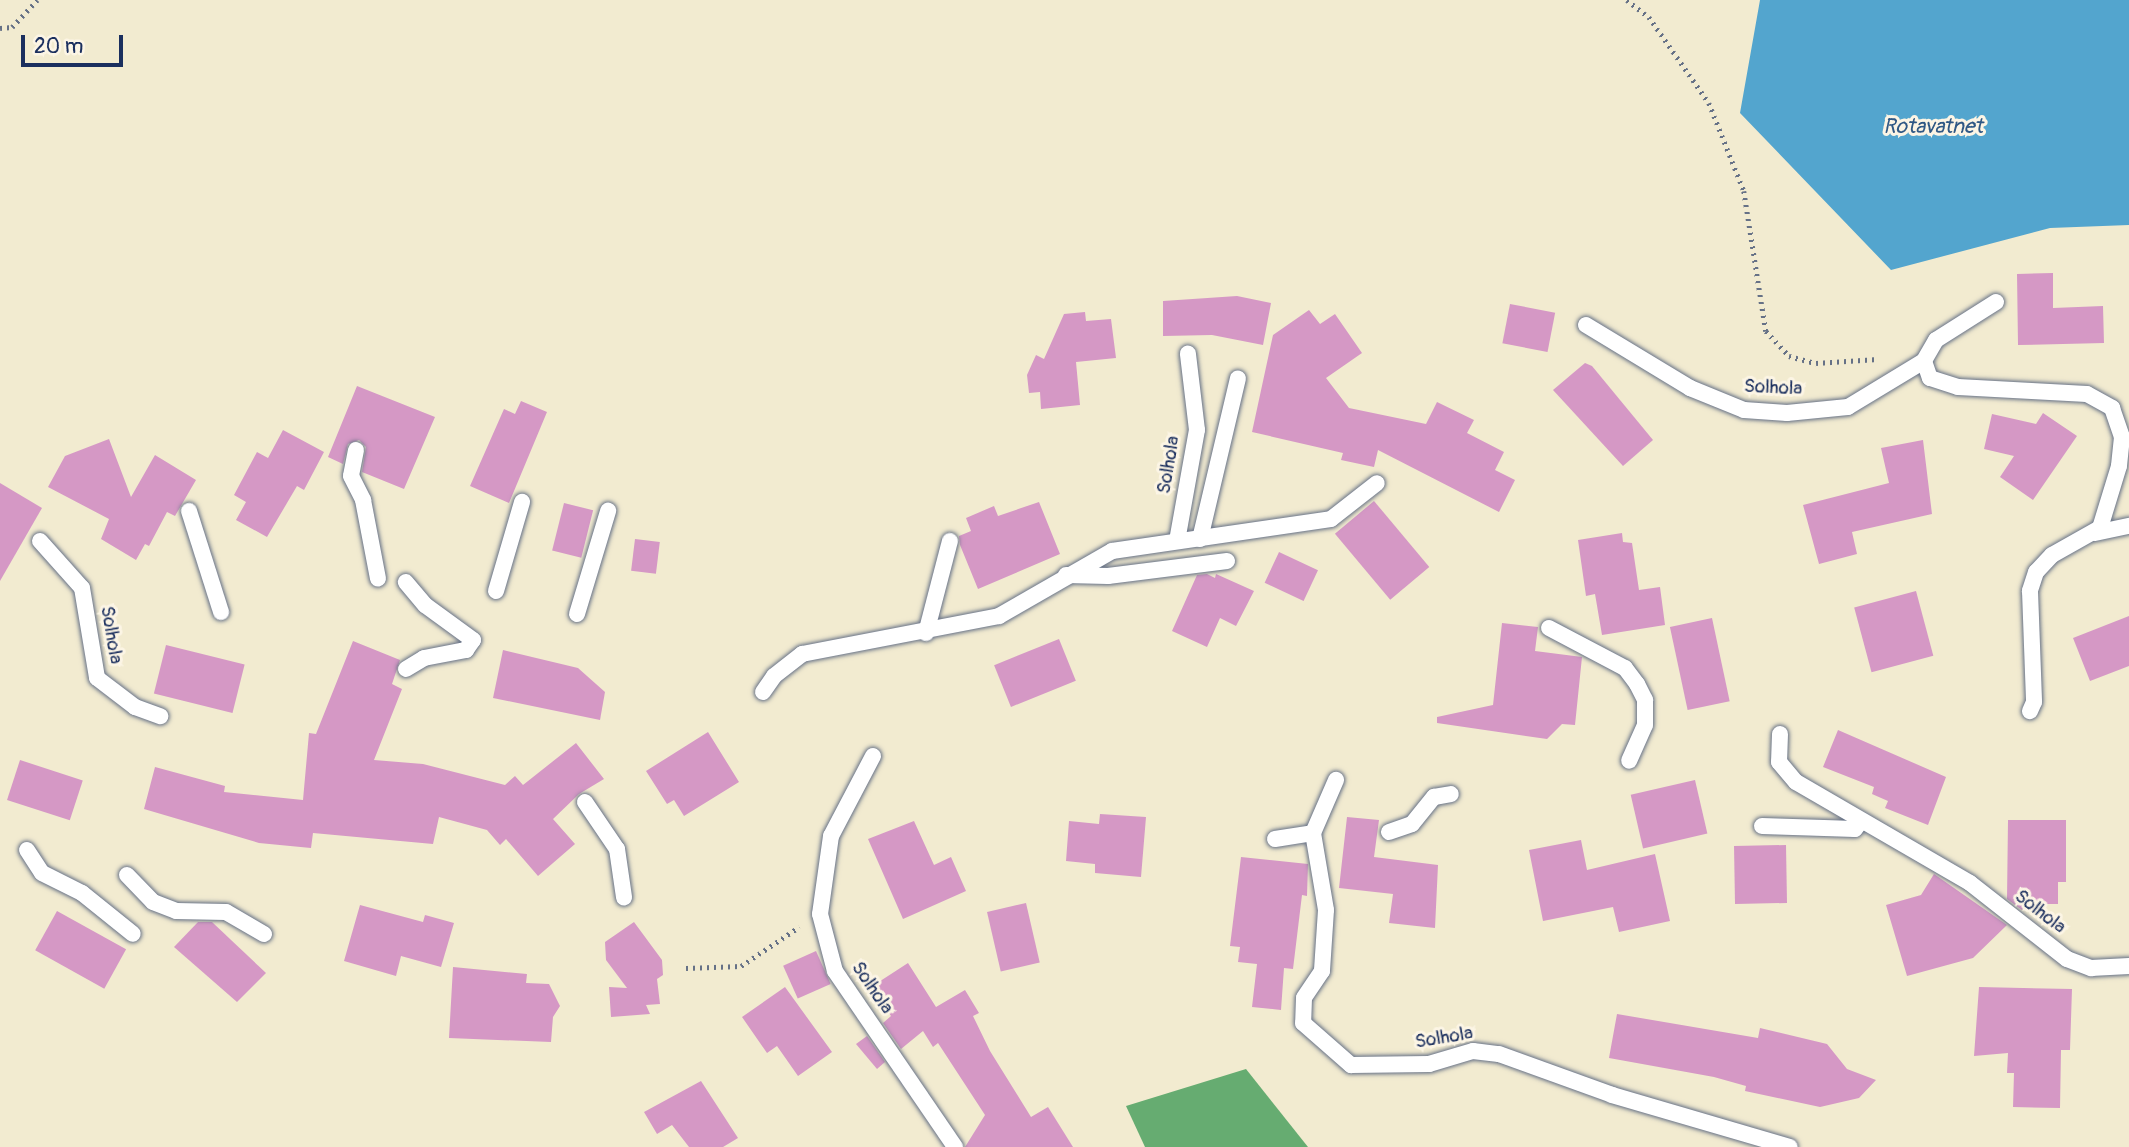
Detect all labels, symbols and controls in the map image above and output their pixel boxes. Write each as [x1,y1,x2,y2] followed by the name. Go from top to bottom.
[24,21,126,65] scale bar
[34,33,83,60] text: 20 m
[1883,114,1983,140] water label: Rotavatnet
[1743,375,1803,401] street label: Solhola
[1153,434,1185,496] street label: Solhola
[95,604,127,666] street label: Solhola
[2010,885,2070,939] street label: Solhola
[846,957,898,1019] street label: Solhola
[1413,1022,1475,1054] street label: Solhola

